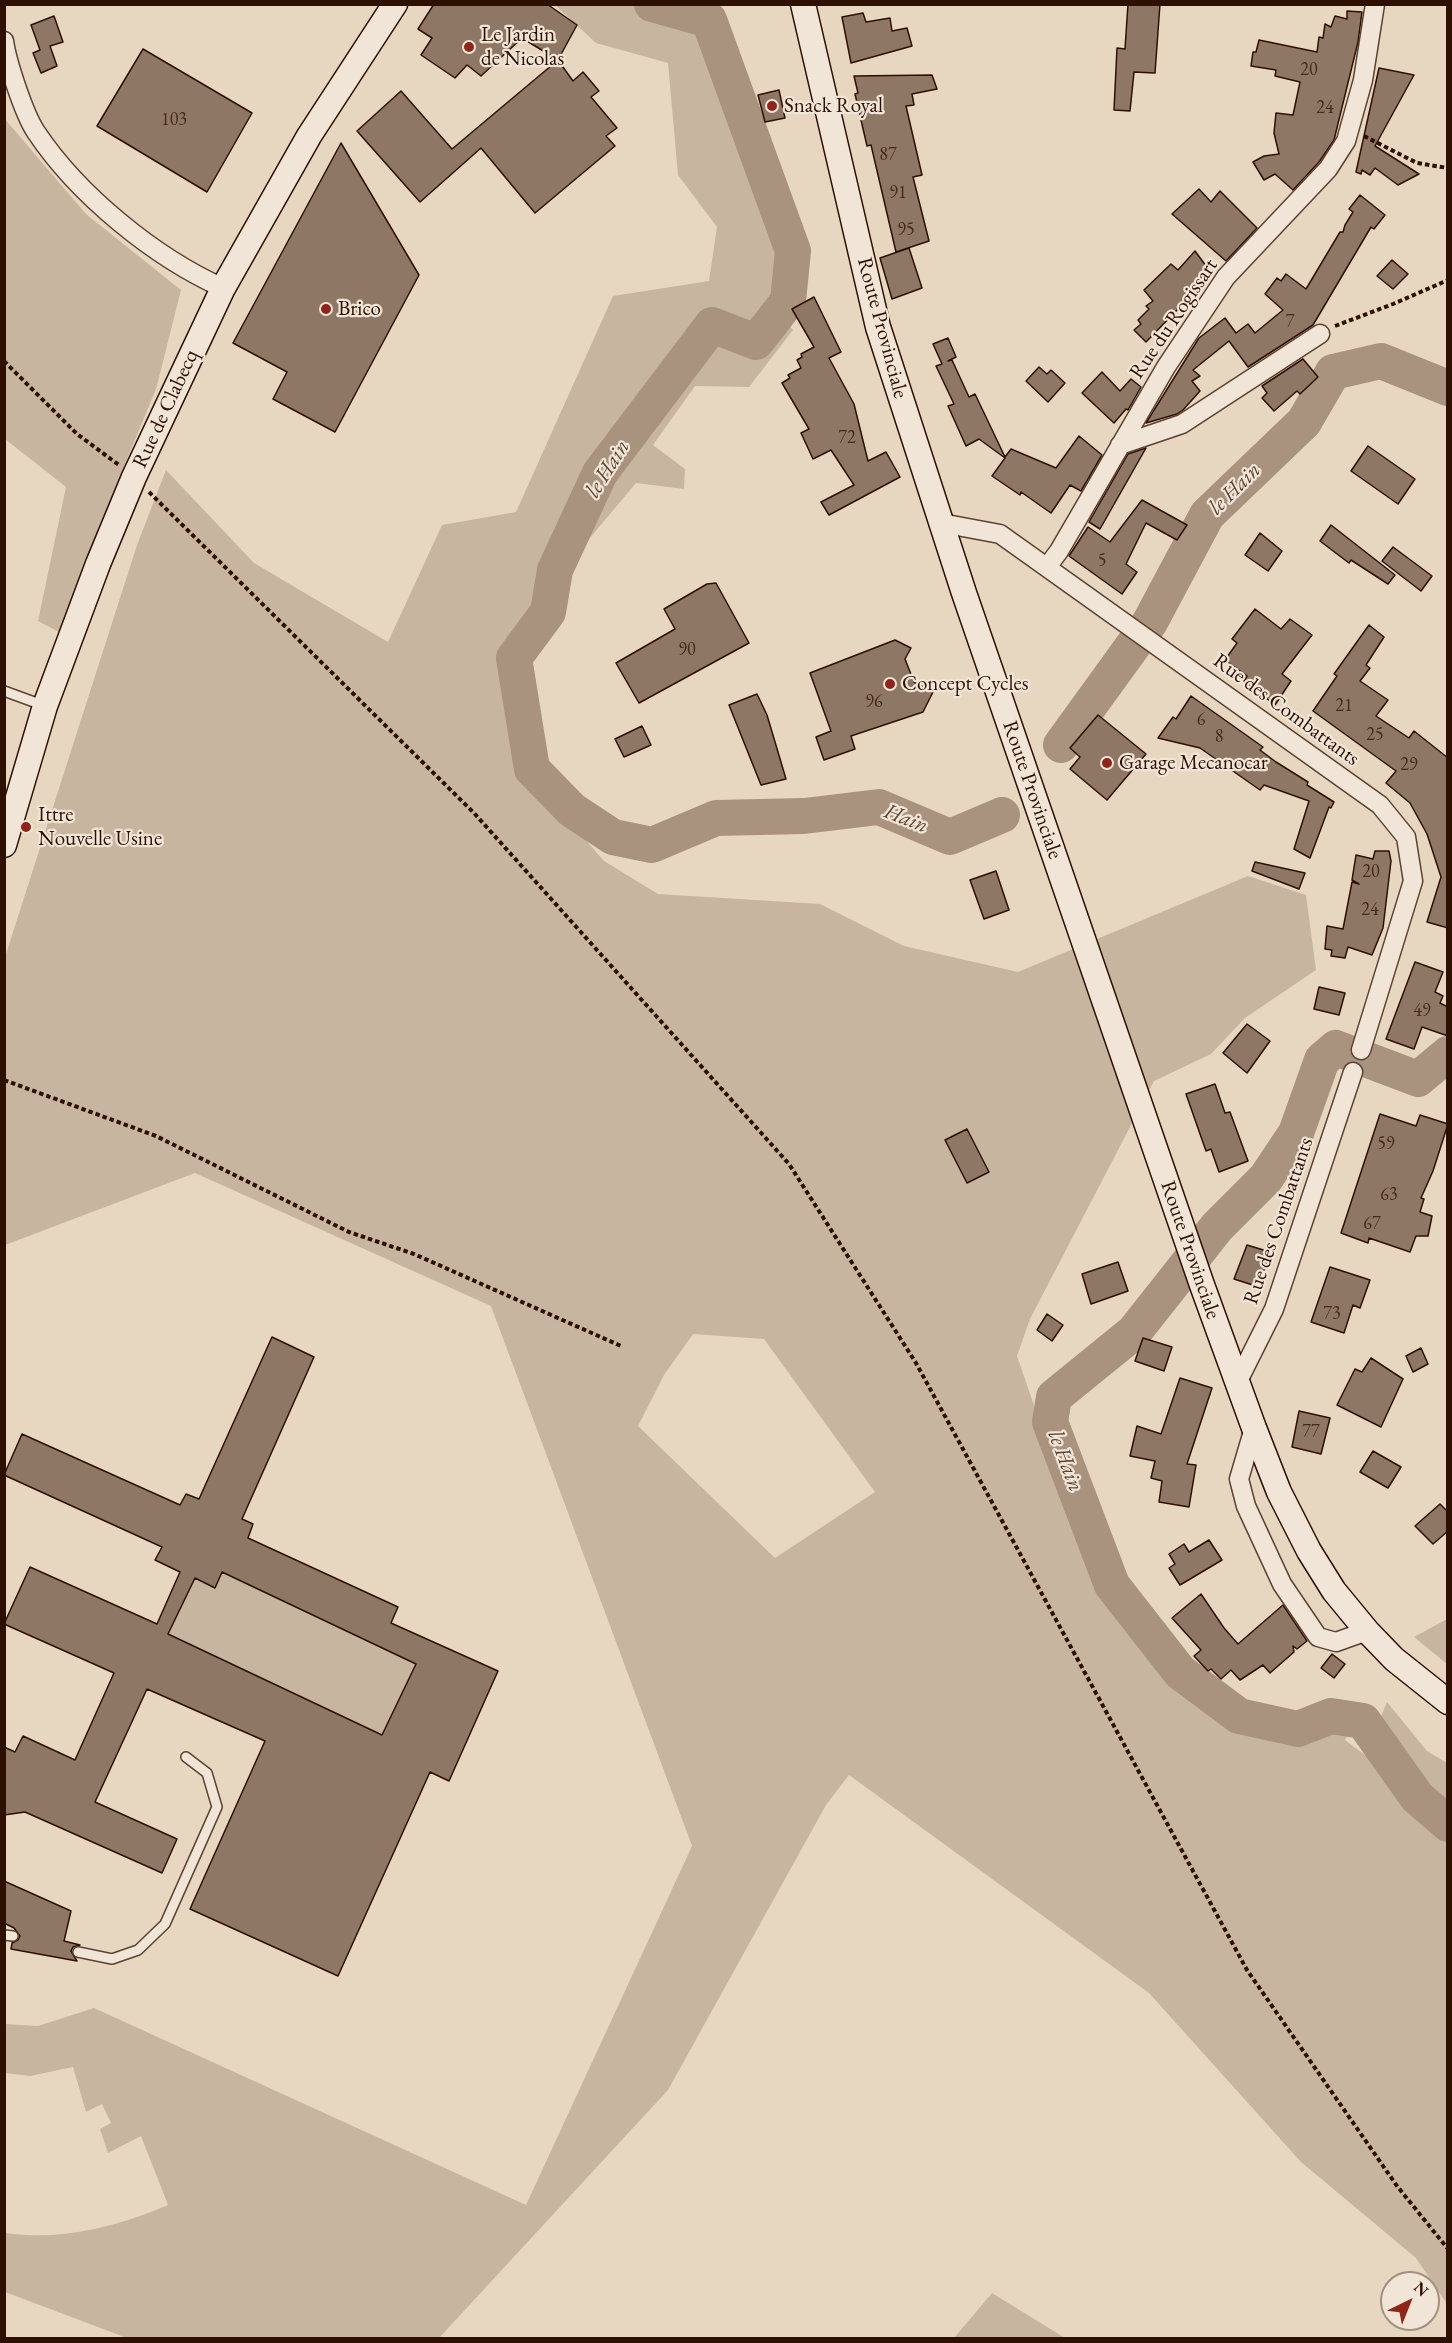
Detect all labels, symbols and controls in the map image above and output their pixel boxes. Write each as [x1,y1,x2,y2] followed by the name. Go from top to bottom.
[481,22,564,72] place label: Le Jardin de Nicolas
[462,40,476,54] marker: Le Jardin de Nicolas
[1300,59,1318,81] house number: 20
[784,93,883,119] place label: Snack Royal
[1316,97,1334,119] house number: 24
[765,99,779,113] marker: Snack Royal
[161,109,187,131] house number: 103
[879,144,897,166] house number: 87
[889,182,907,204] house number: 91
[897,219,915,241] house number: 95
[1125,254,1223,384] street label: Rue du Rogissart
[851,255,913,401] street label: Route Provinciale
[338,296,381,322] place label: Brico
[319,302,333,316] marker: Brico
[1286,311,1294,333] house number: 7
[128,346,204,472] street label: Rue de Clabecq
[838,427,856,449] house number: 72
[580,435,636,503] water label: le Hain
[1203,457,1267,521] water label: le Hain
[1098,550,1106,572] house number: 5
[678,639,696,661] house number: 90
[1208,648,1364,772] street label: Rue des Combattants
[902,671,1029,697] place label: Concept Cycles
[883,677,897,691] marker: Concept Cycles
[865,691,883,713] house number: 96
[1335,695,1353,717] house number: 21
[1197,709,1205,731] house number: 6
[997,717,1067,863] street label: Route Provinciale
[1366,724,1384,746] house number: 25
[1215,726,1223,748] house number: 8
[1119,750,1268,776] place label: Garage Mecanocar
[1400,754,1418,776] house number: 29
[1100,756,1114,770] marker: Garage Mecanocar
[880,799,932,839] water label: Hain
[38,802,162,852] place label: Ittre Nouvelle Usine
[19,820,33,834] marker: Ittre Nouvelle Usine
[1362,861,1380,883] house number: 20
[1361,899,1379,921] house number: 24
[1413,1000,1431,1022] house number: 49
[1377,1133,1395,1155] house number: 59
[1239,1134,1319,1308] street label: Rue des Combattants
[1155,1177,1225,1323] street label: Route Provinciale
[1380,1184,1398,1206] house number: 63
[1363,1213,1381,1235] house number: 67
[1323,1303,1341,1325] house number: 73
[1302,1421,1320,1443] house number: 77
[1041,1427,1089,1495] water label: le Hain
[1380,2271,1440,2331] north arrow
[1409,2277,1433,2301] text: N

